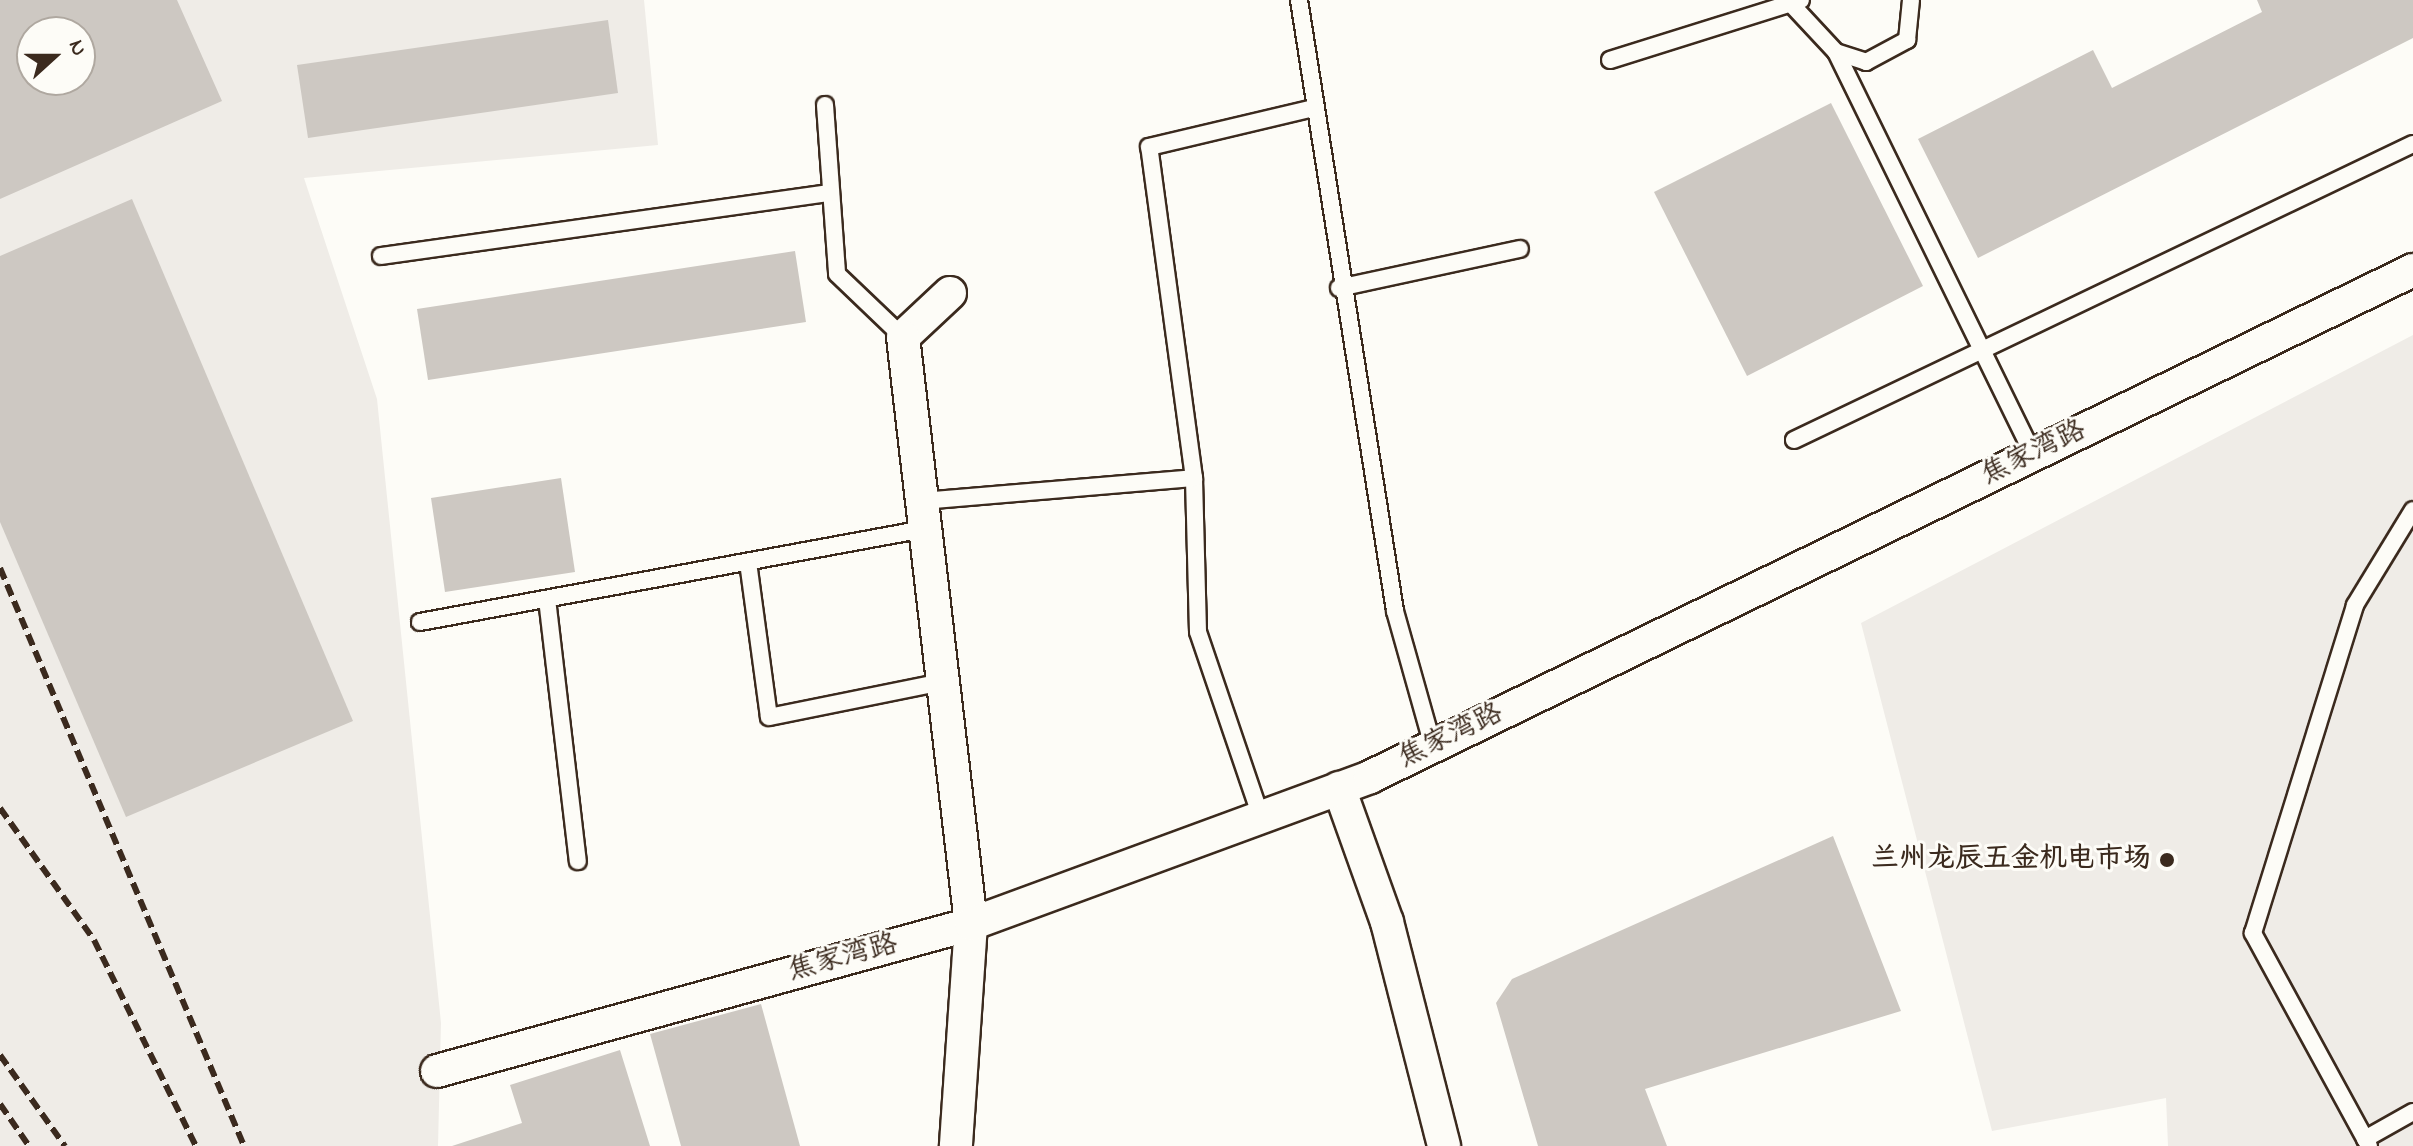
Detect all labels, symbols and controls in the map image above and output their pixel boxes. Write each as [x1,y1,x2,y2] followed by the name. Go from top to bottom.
[16,16,96,96] north arrow
[59,35,94,61] text: N
[1976,414,2092,494] street label: 焦家湾路
[1393,697,1509,777] street label: 焦家湾路
[1871,843,2151,877] place label: 兰州龙辰五金机电市场
[2158,851,2176,869] marker: 兰州龙辰五金机电市场
[785,928,901,990] street label: 焦家湾路

